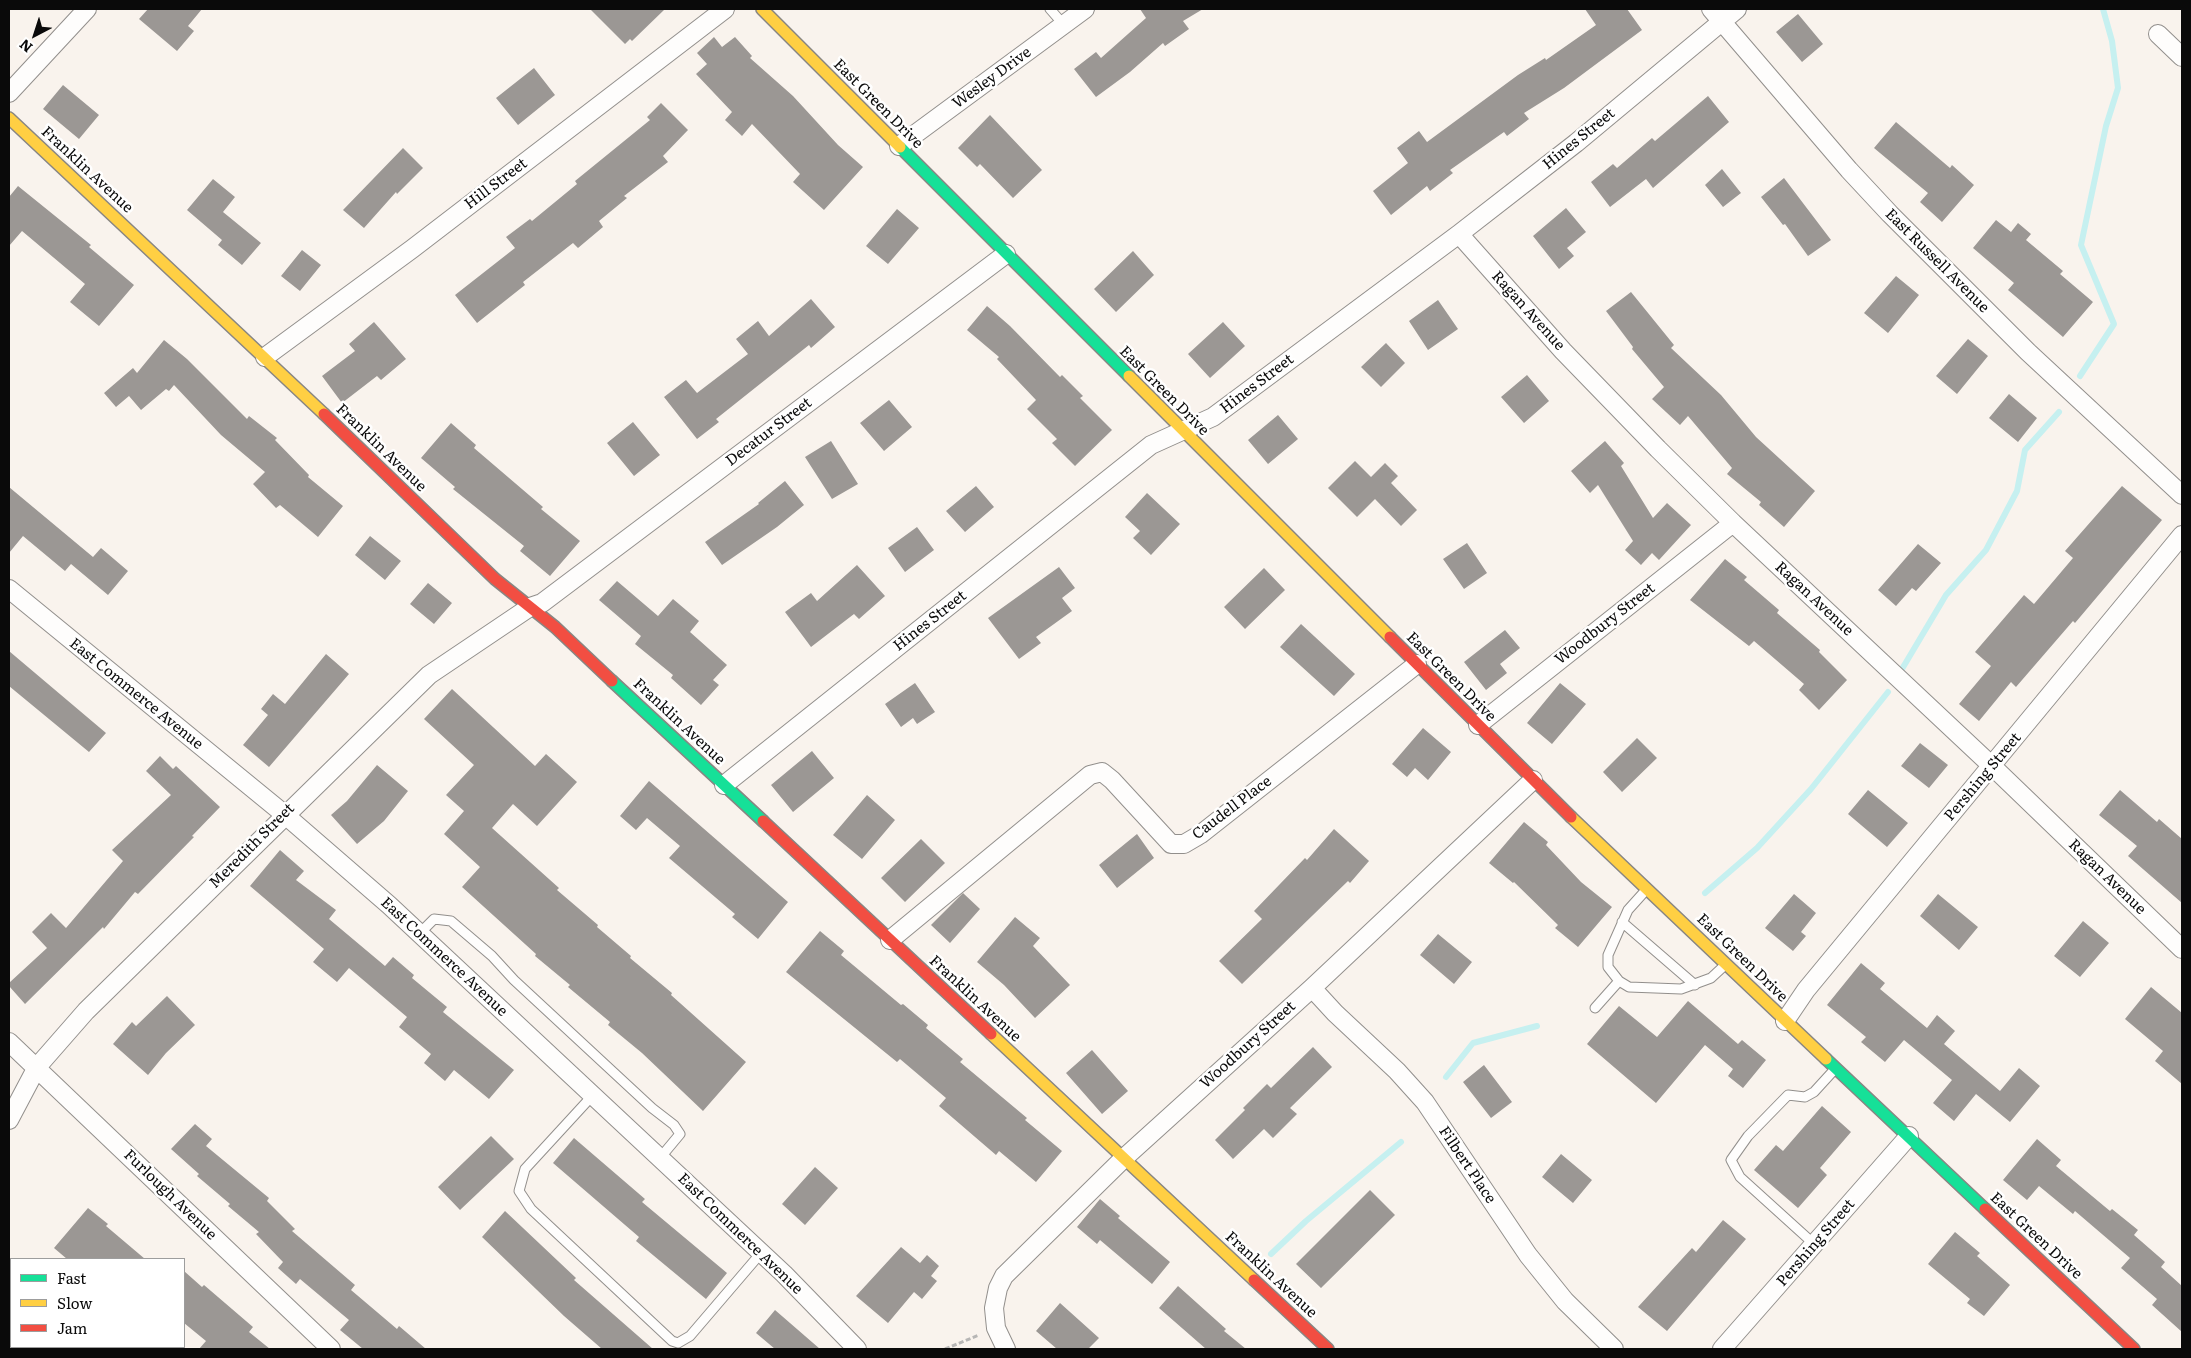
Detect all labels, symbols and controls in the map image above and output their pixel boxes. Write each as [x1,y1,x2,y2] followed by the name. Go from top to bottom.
[10,10,60,60] north arrow
[14,35,36,58] text: N
[949,43,1035,113] street label: Wesley Drive
[830,56,926,152] street label: East Green Drive
[1539,104,1619,174] street label: Hines Street
[37,123,137,217] street label: Franklin Avenue
[461,155,531,213] street label: Hill Street
[1881,205,1993,317] street label: East Russell Avenue
[1488,268,1568,354] street label: Ragan Avenue
[1116,343,1212,439] street label: East Green Drive
[1217,350,1297,418] street label: Hines Street
[723,394,815,470] street label: Decatur Street
[332,400,430,496] street label: Franklin Avenue
[1771,558,1857,640] street label: Ragan Avenue
[1551,579,1659,669] street label: Woodbury Street
[890,587,970,655] street label: Hines Street
[1403,629,1499,725] street label: East Green Drive
[66,635,206,753] street label: East Commerce Avenue
[629,675,729,769] street label: Franklin Avenue
[1941,729,2025,825] street label: Pershing Street
[1189,772,1275,844] street label: Caudell Place
[206,800,298,892] street label: Meredith Street
[2065,836,2149,918] street label: Ragan Avenue
[377,894,511,1020] street label: East Commerce Avenue
[1693,910,1791,1006] street label: East Green Drive
[925,952,1025,1046] street label: Franklin Avenue
[1197,998,1299,1092] street label: Woodbury Street
[1435,1123,1499,1207] street label: Filbert Place
[120,1146,220,1244] street label: Furlough Avenue
[674,1170,806,1298] street label: East Commerce Avenue
[1986,1189,2086,1283] street label: East Green Drive
[1773,1196,1859,1290] street label: Pershing Street
[1221,1228,1321,1322] street label: Franklin Avenue
[10,1258,185,1348] legend
[57,1266,86,1289] text: Fast
[57,1291,92,1314] text: Slow
[57,1316,87,1339] text: Jam

